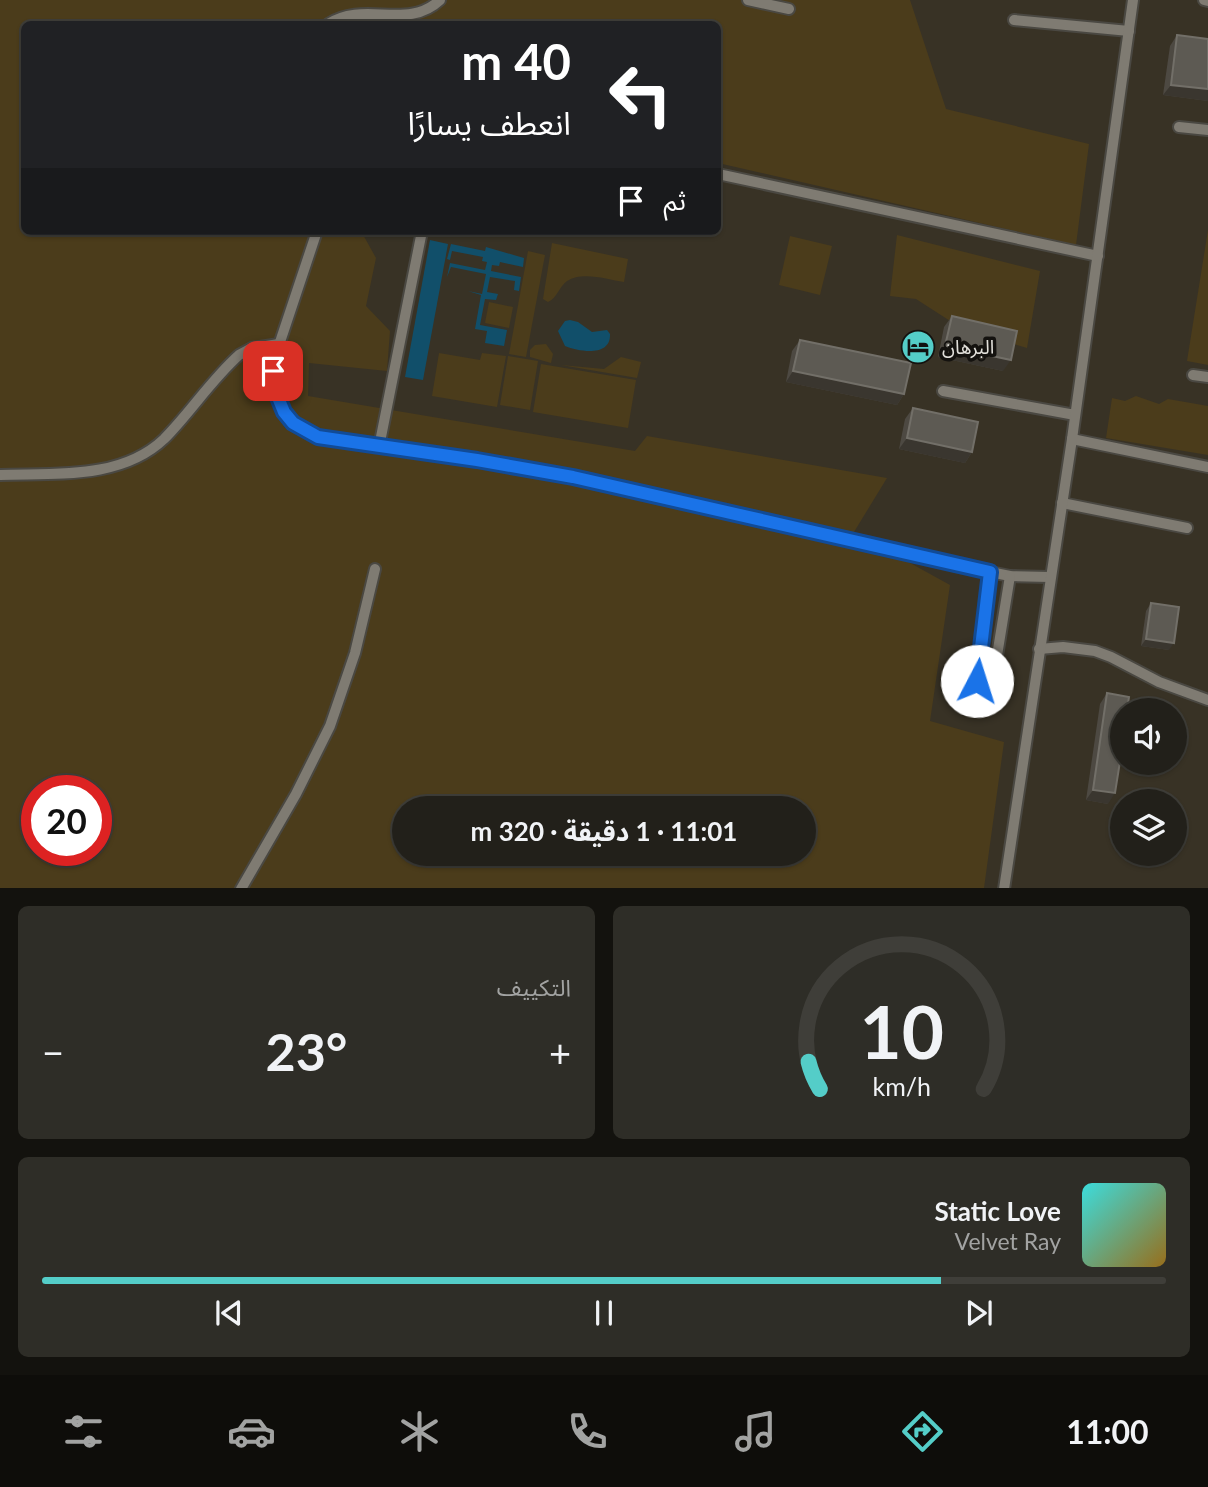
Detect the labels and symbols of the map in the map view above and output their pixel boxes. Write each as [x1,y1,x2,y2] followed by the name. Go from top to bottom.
[899,328,937,366] hotel icon: البرهان
[942,335,994,359] place label: البرهان
[243,341,303,401] pin
[940,644,1014,718] position arrow
[21,775,112,866] speed limit sign: 20

